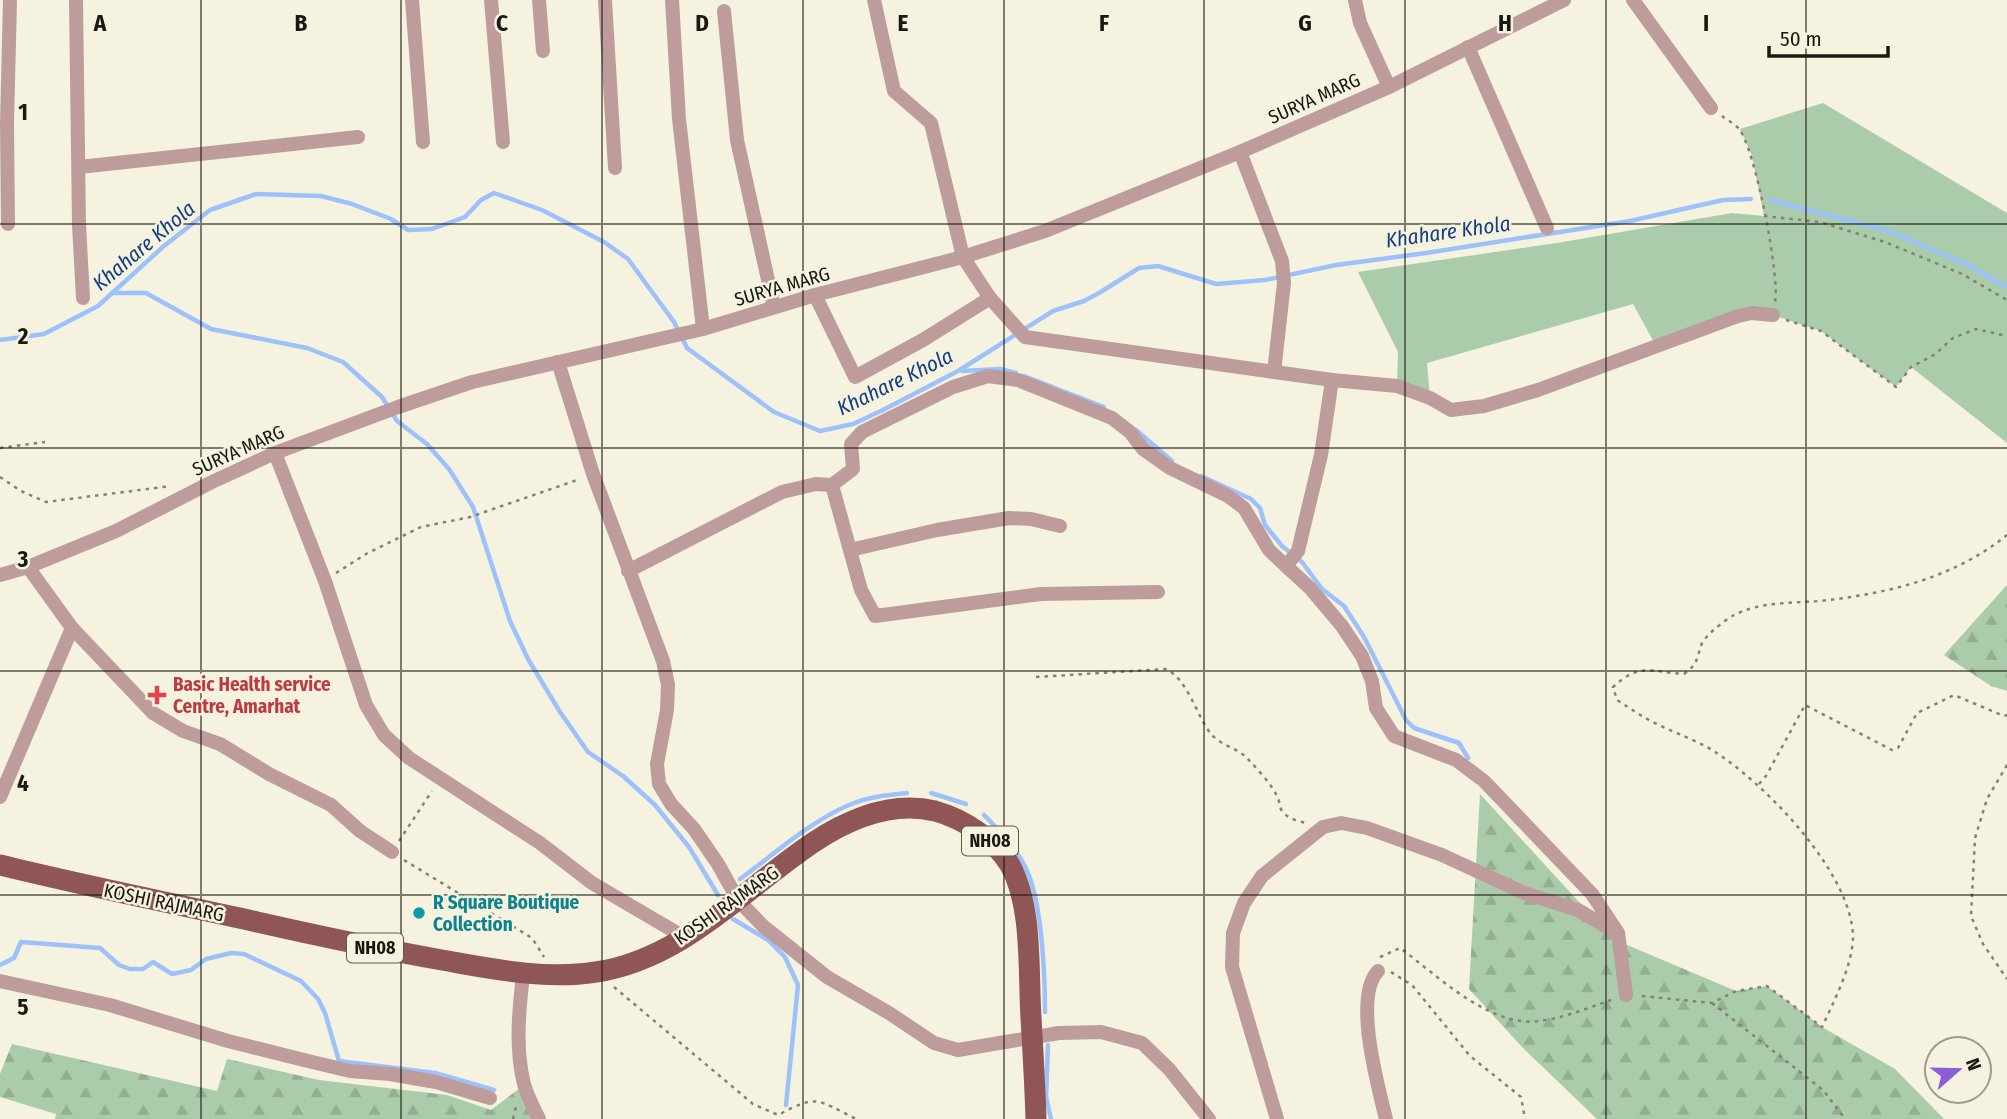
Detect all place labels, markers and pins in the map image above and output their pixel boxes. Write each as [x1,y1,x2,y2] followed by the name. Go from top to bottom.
[173,673,331,718] place label: Basic Health service Centre, Amarhat
[147,685,167,705] marker: Basic Health service Centre, Amarhat
[433,891,580,936] place label: R Square Boutique Collection
[411,905,427,921] marker: R Square Boutique Collection

